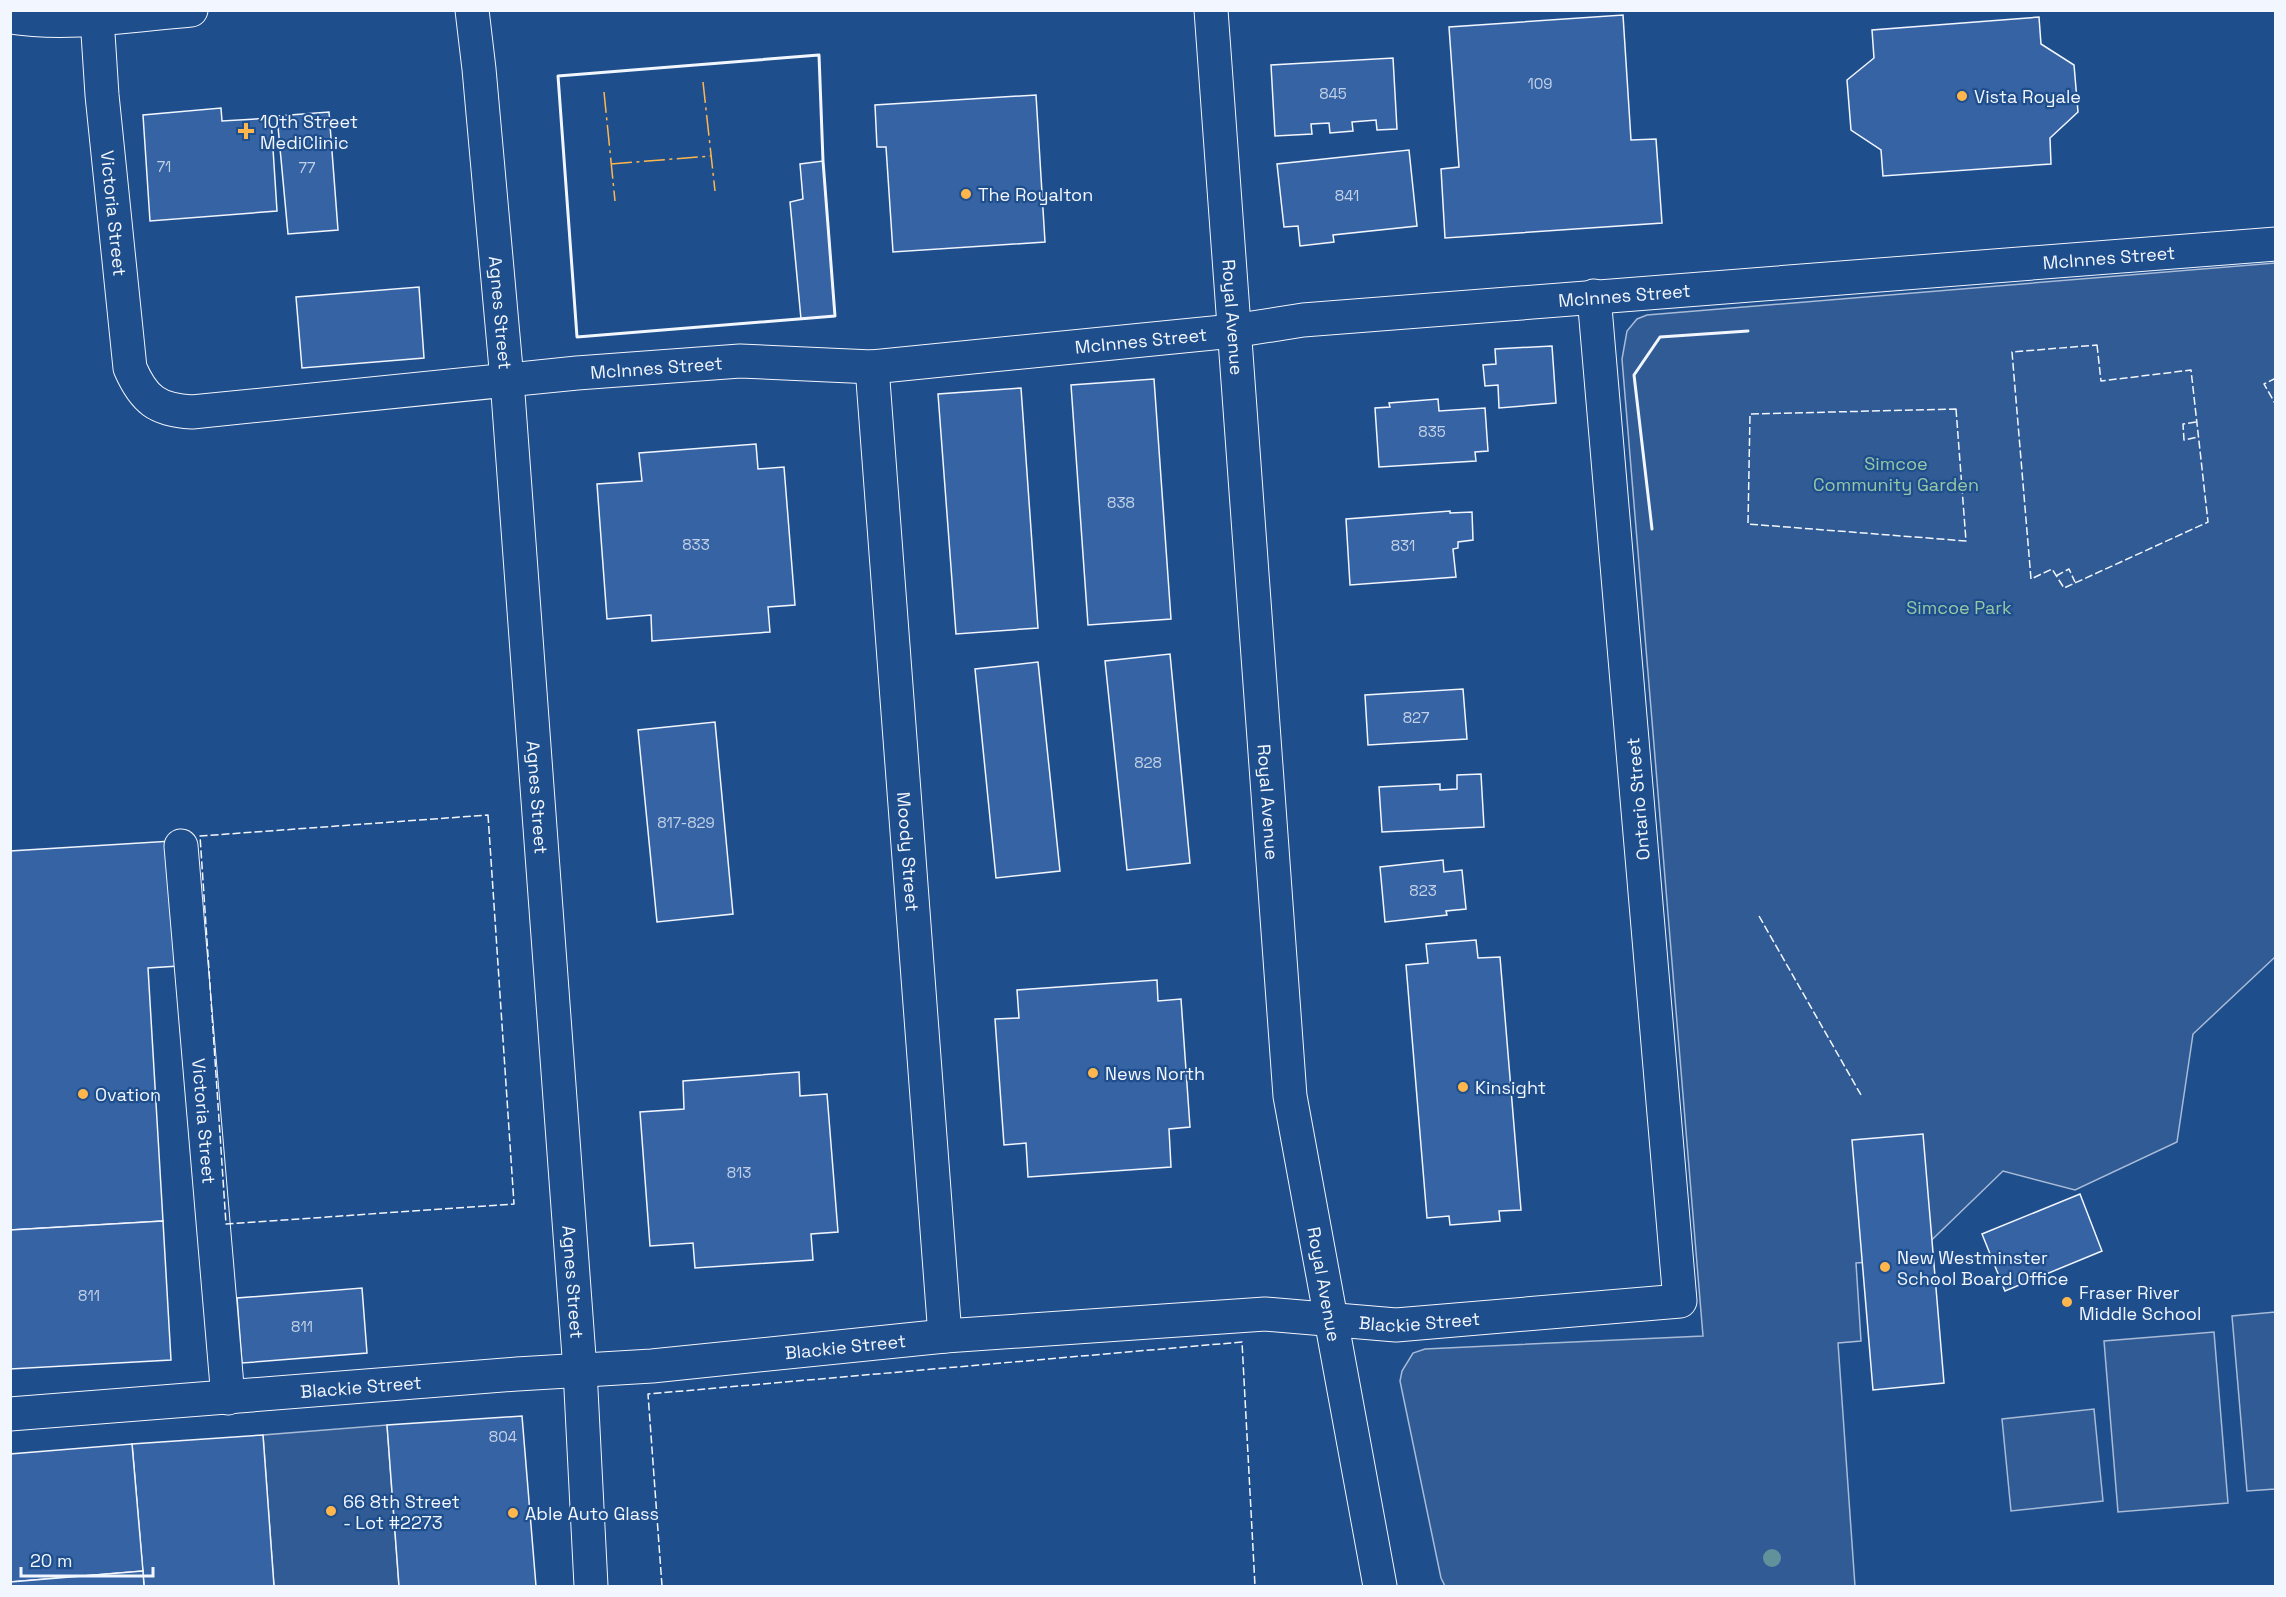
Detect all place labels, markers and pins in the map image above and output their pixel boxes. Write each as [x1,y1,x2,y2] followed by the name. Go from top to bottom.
[1974,85,2081,108] place label: Vista Royale
[1955,89,1969,103] marker: Vista Royale
[260,110,358,154] place label: 10th Street MediClinic
[237,122,255,140] marker: 10th Street MediClinic
[978,183,1093,206] place label: The Royalton
[959,187,973,201] marker: The Royalton
[1105,1062,1205,1085] place label: News North
[1086,1066,1100,1080] marker: News North
[1475,1076,1546,1099] place label: Kinsight
[1456,1080,1470,1094] marker: Kinsight
[95,1083,161,1106] place label: Ovation
[76,1087,90,1101] marker: Ovation
[1897,1246,2068,1290] place label: New Westminster School Board Office
[1878,1260,1892,1274] marker: New Westminster School Board Office
[2079,1281,2201,1325] place label: Fraser River Middle School
[2060,1295,2074,1309] marker: Fraser River Middle School
[343,1490,460,1534] place label: 66 8th Street - Lot #2273
[525,1502,659,1525] place label: Able Auto Glass
[324,1504,338,1518] marker: 66 8th Street - Lot #2273
[506,1506,520,1520] marker: Able Auto Glass

